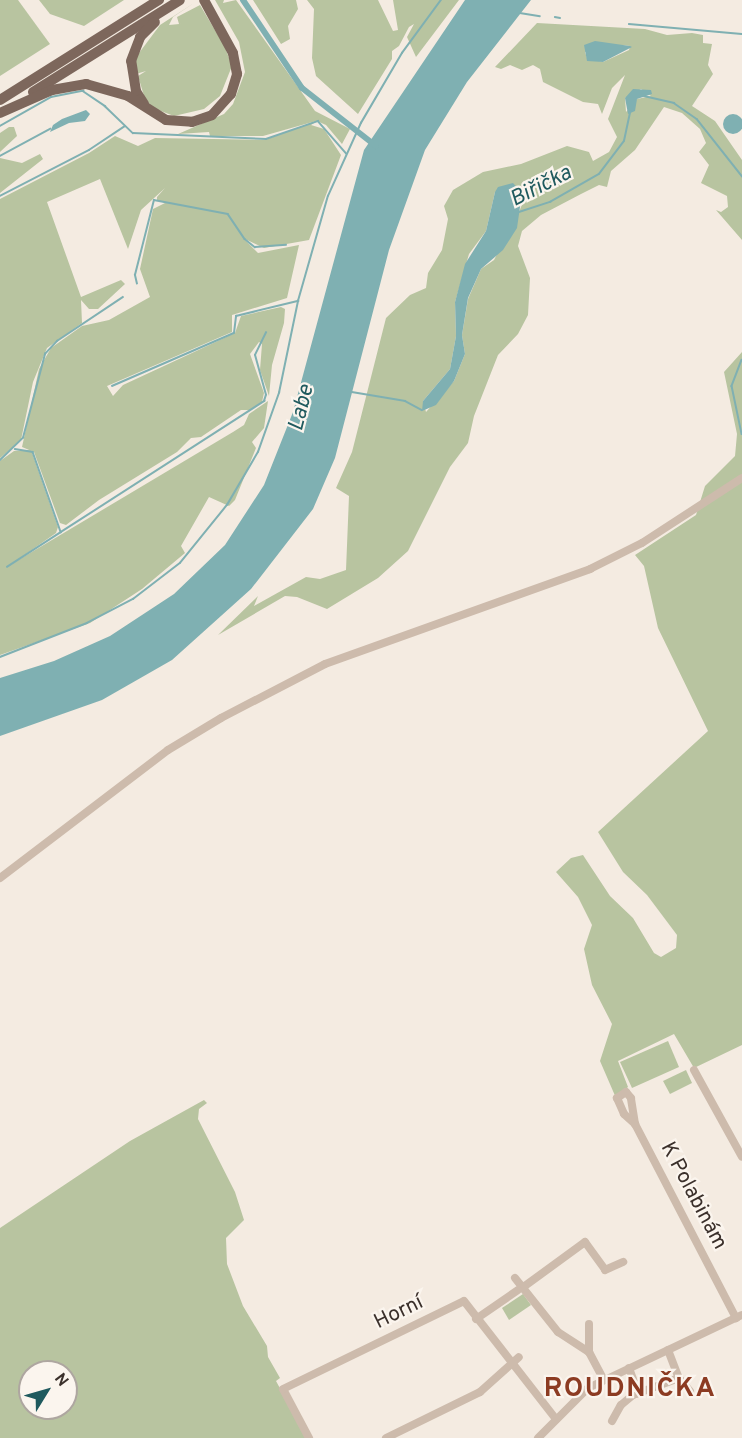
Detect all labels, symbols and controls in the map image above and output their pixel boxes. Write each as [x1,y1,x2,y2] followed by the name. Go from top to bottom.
[506,160,576,214] water label: Biřička
[284,382,320,434] water label: Labe
[654,1138,732,1254] street label: K Polabinám
[370,1290,428,1336] street label: Horní
[18,1360,78,1420] north arrow
[49,1370,72,1391] text: N
[544,1374,716,1406] district label: ROUDNIČKA

